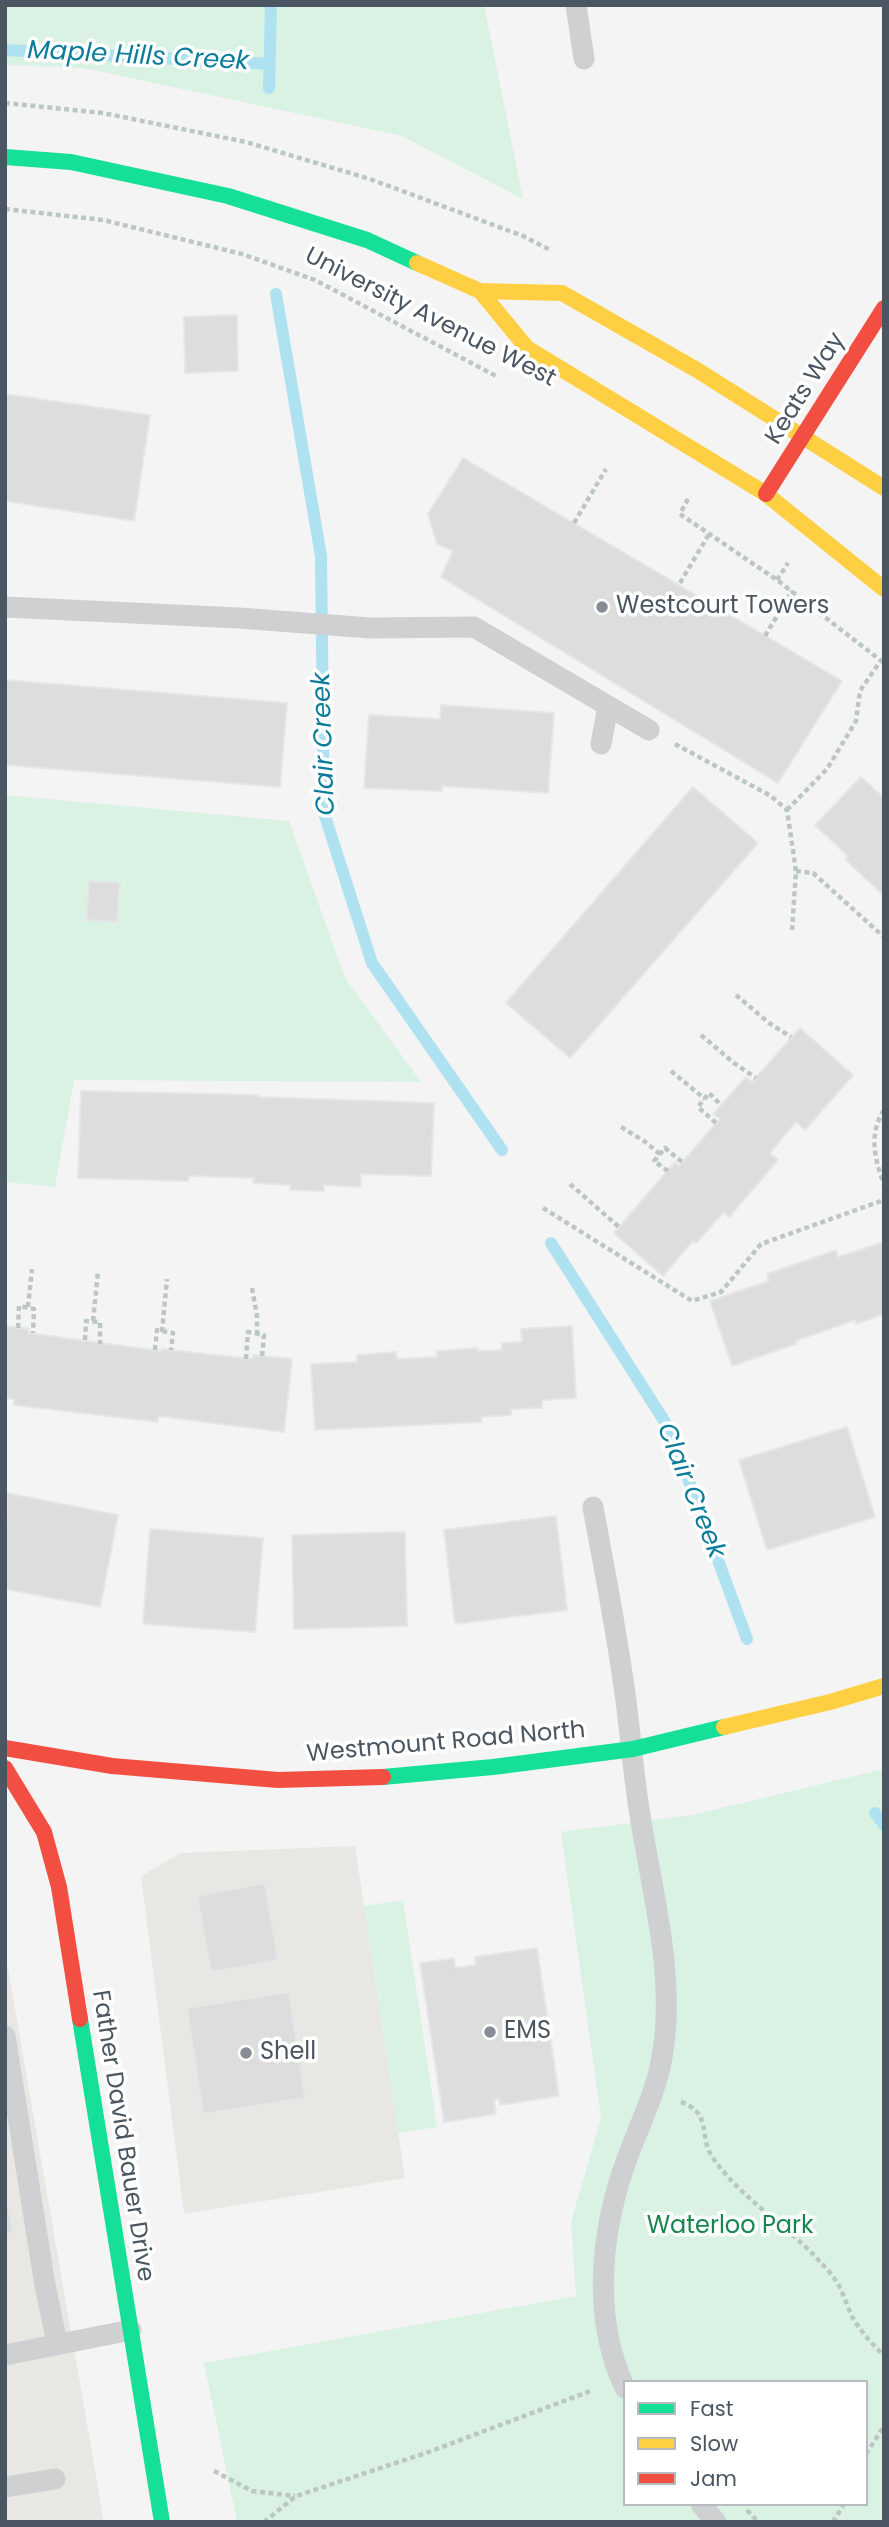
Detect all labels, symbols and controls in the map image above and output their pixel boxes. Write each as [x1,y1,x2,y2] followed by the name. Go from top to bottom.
[26,36,250,78] water label: Maple Hills Creek
[300,242,560,394] street label: University Avenue West
[760,328,852,450] street label: Keats Way
[616,593,829,621] place label: Westcourt Towers
[594,599,610,615] marker: Westcourt Towers
[307,672,343,816] water label: Clair Creek
[649,1419,731,1563] water label: Clair Creek
[305,1716,587,1770] street label: Westmount Road North
[85,1988,159,2284] street label: Father David Bauer Drive
[504,2018,551,2046] place label: EMS
[482,2024,498,2040] marker: EMS
[260,2039,316,2067] place label: Shell
[238,2045,254,2061] marker: Shell
[647,2213,813,2241] park label: Waterloo Park
[623,2380,868,2506] legend
[690,2394,733,2423] text: Fast
[690,2429,738,2458] text: Slow
[690,2464,737,2493] text: Jam

